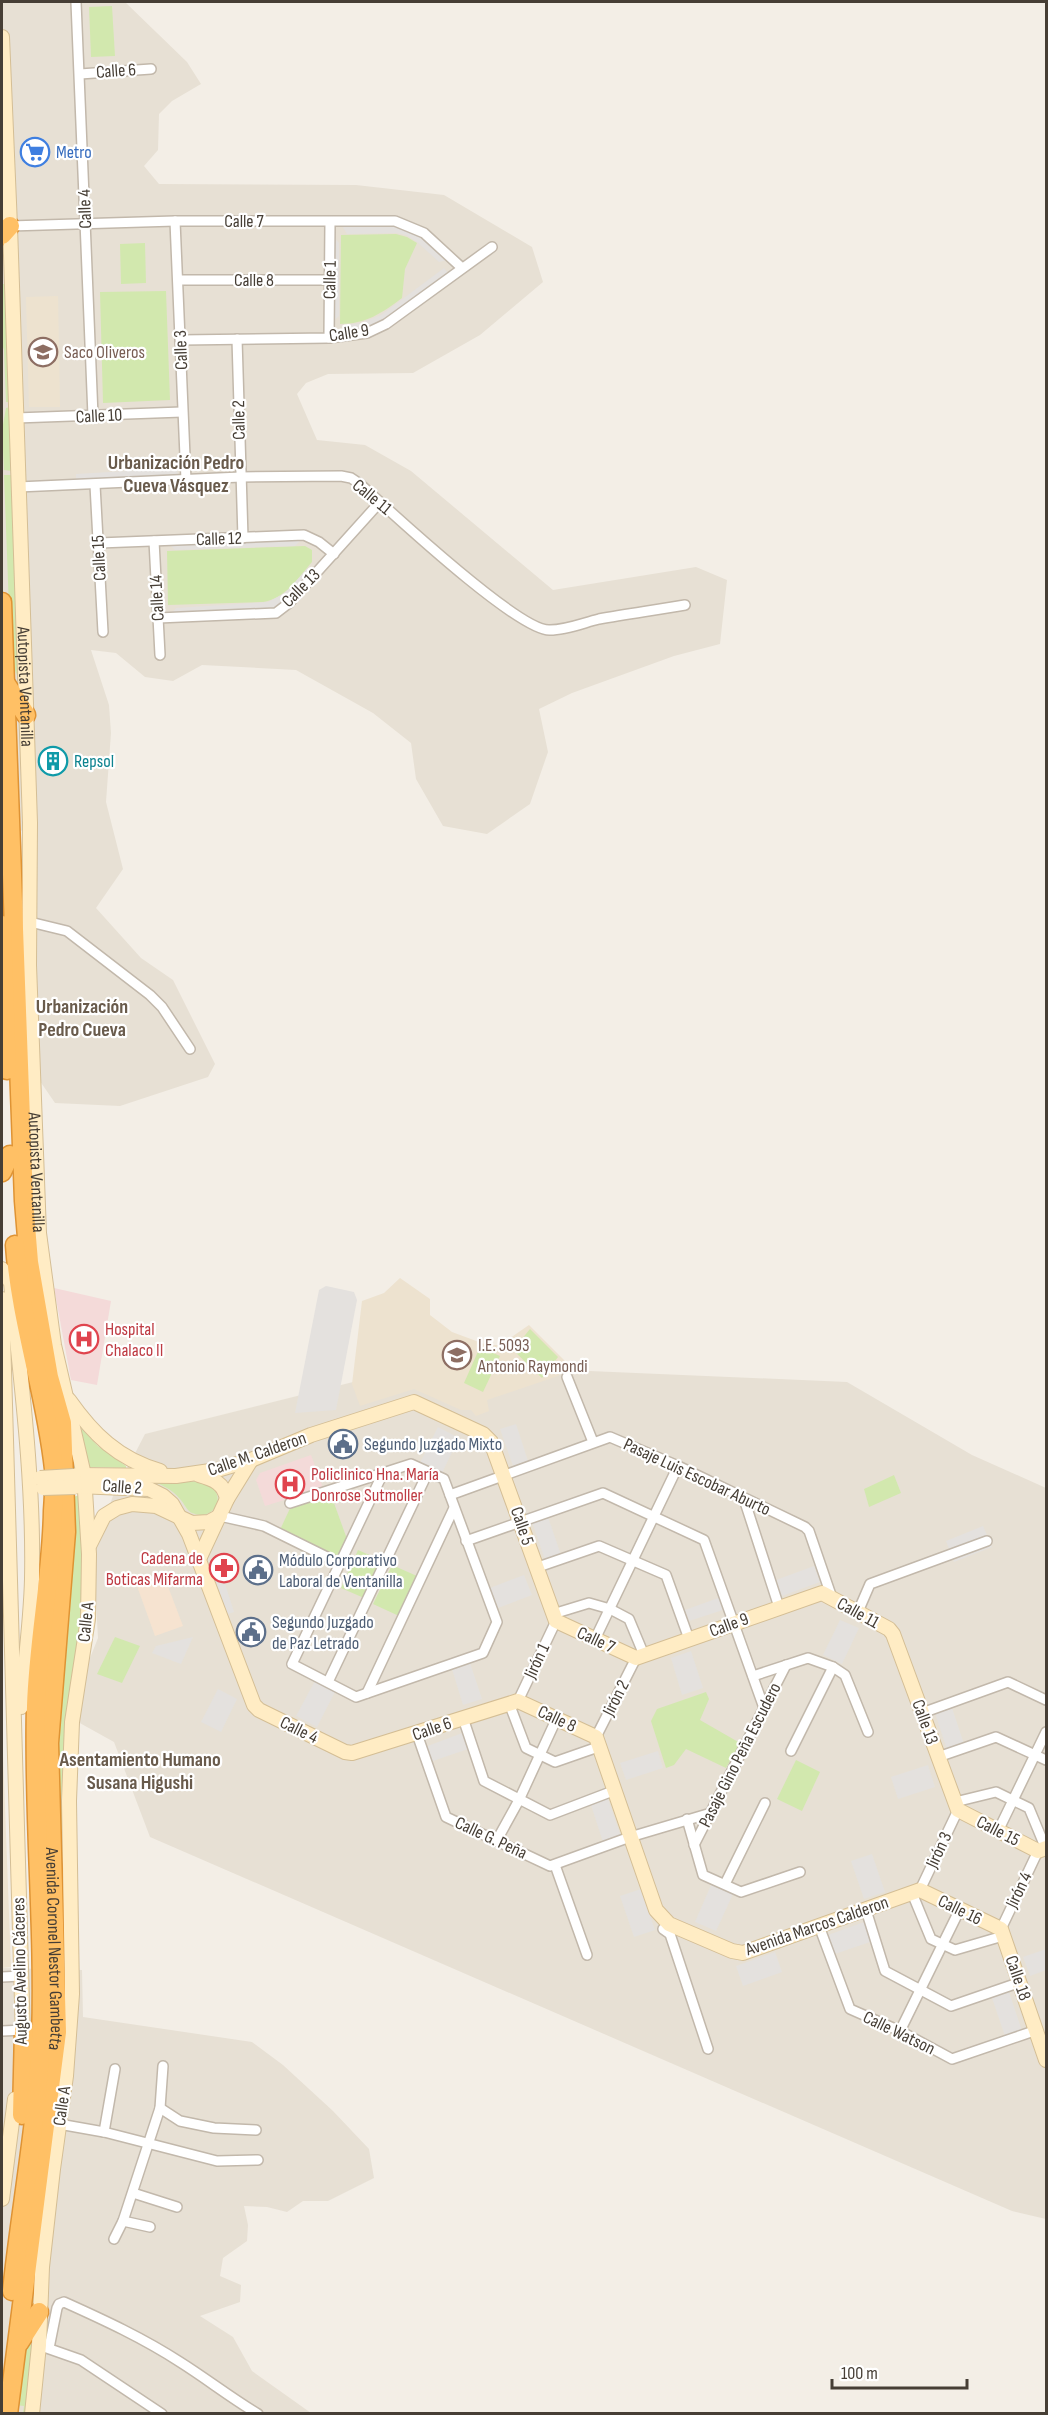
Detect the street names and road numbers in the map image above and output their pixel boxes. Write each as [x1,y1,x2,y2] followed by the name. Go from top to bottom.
[95,59,137,83] street label: Calle 6
[74,188,96,229] street label: Calle 4
[224,211,264,232] street label: Calle 7
[319,260,341,299] street label: Calle 1
[234,270,274,291] street label: Calle 8
[328,319,370,347] street label: Calle 9
[170,330,192,370] street label: Calle 3
[228,400,250,440] street label: Calle 2
[75,404,123,428] street label: Calle 10
[348,475,397,520] street label: Calle 11
[196,528,242,550] street label: Calle 12
[87,535,111,581] street label: Calle 15
[277,564,325,612] street label: Calle 13
[145,574,169,622] street label: Calle 14
[13,625,38,747] street label: Autopista Ventanilla
[24,1111,49,1233] street label: Autopista Ventanilla
[205,1427,309,1481] street label: Calle M. Calderon
[620,1434,774,1520] street label: Pasaje Luis Escobar Aburto
[102,1475,142,1499] street label: Calle 2
[506,1504,538,1548] street label: Calle 5
[833,1593,883,1633] street label: Calle 11
[73,1601,99,1643] street label: Calle A
[707,1608,751,1642] street label: Calle 9
[574,1622,619,1658] street label: Calle 7
[519,1640,554,1683] street label: Jirón 1
[598,1677,634,1720] street label: Jirón 2
[694,1679,786,1831] street label: Pasaje Gino Peña Escudero
[907,1697,943,1747] street label: Calle 13
[534,1701,580,1737] street label: Calle 8
[277,1712,322,1748] street label: Calle 4
[410,1713,454,1745] street label: Calle 6
[973,1811,1023,1851] street label: Calle 15
[452,1812,530,1864] street label: Calle G. Peña
[921,1829,956,1872] street label: Jirón 3
[41,1846,68,2052] street label: Avenida Coronel Nestor Gambetta
[1001,1868,1037,1912] street label: Jirón 4
[935,1890,986,1930] street label: Calle 16
[742,1892,891,1961] street label: Avenida Marcos Calderon
[8,1897,32,2046] street label: Augusto Avelino Cáceres
[1001,1953,1036,2003] street label: Calle 18
[860,2007,938,2059] street label: Calle Watson
[49,2085,75,2127] street label: Calle A

